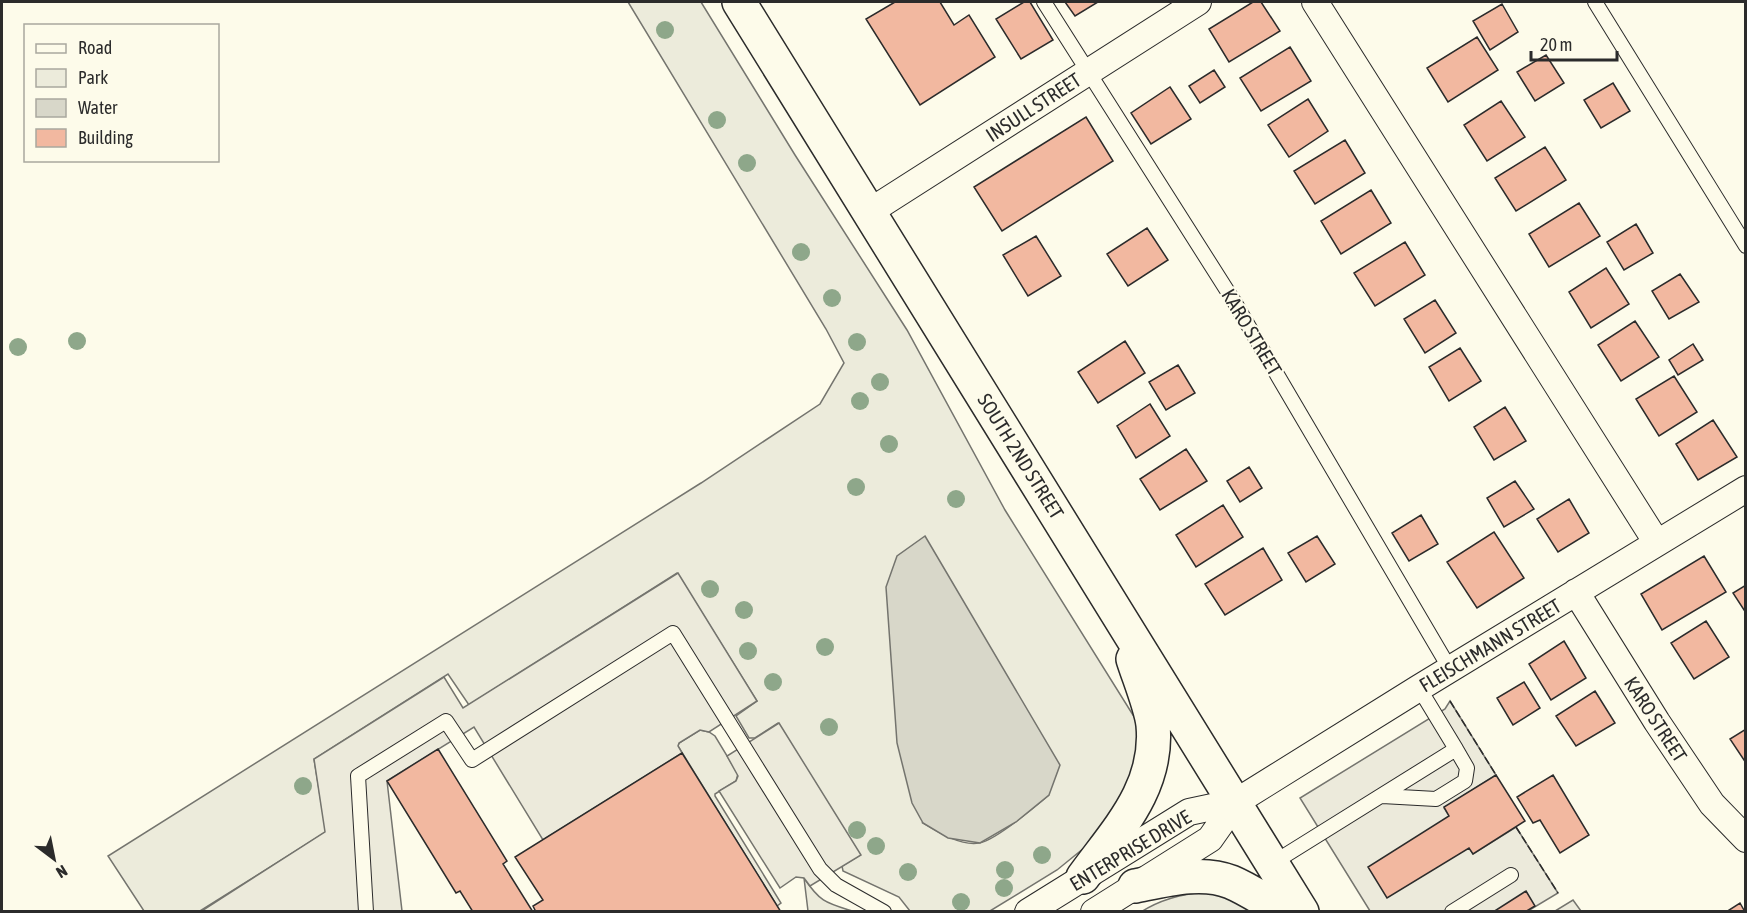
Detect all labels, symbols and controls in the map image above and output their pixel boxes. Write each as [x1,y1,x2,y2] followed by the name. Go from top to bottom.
[24,24,219,162] legend
[1531,24,1616,62] scale bar
[1540,34,1572,55] text: 20 m
[78,37,112,58] text: Road
[78,67,108,88] text: Park
[981,68,1085,146] street label: INSULL STREET
[78,97,118,118] text: Water
[78,127,133,148] text: Building
[1217,285,1287,380] street label: KARO STREET
[973,389,1069,523] street label: SOUTH 2ND STREET
[1415,594,1565,696] street label: FLEISCHMANN STREET
[1620,672,1692,766] street label: KARO STREET
[1065,805,1195,895] street label: ENTERPRISE DRIVE
[24,829,84,889] north arrow
[53,862,71,882] text: N

